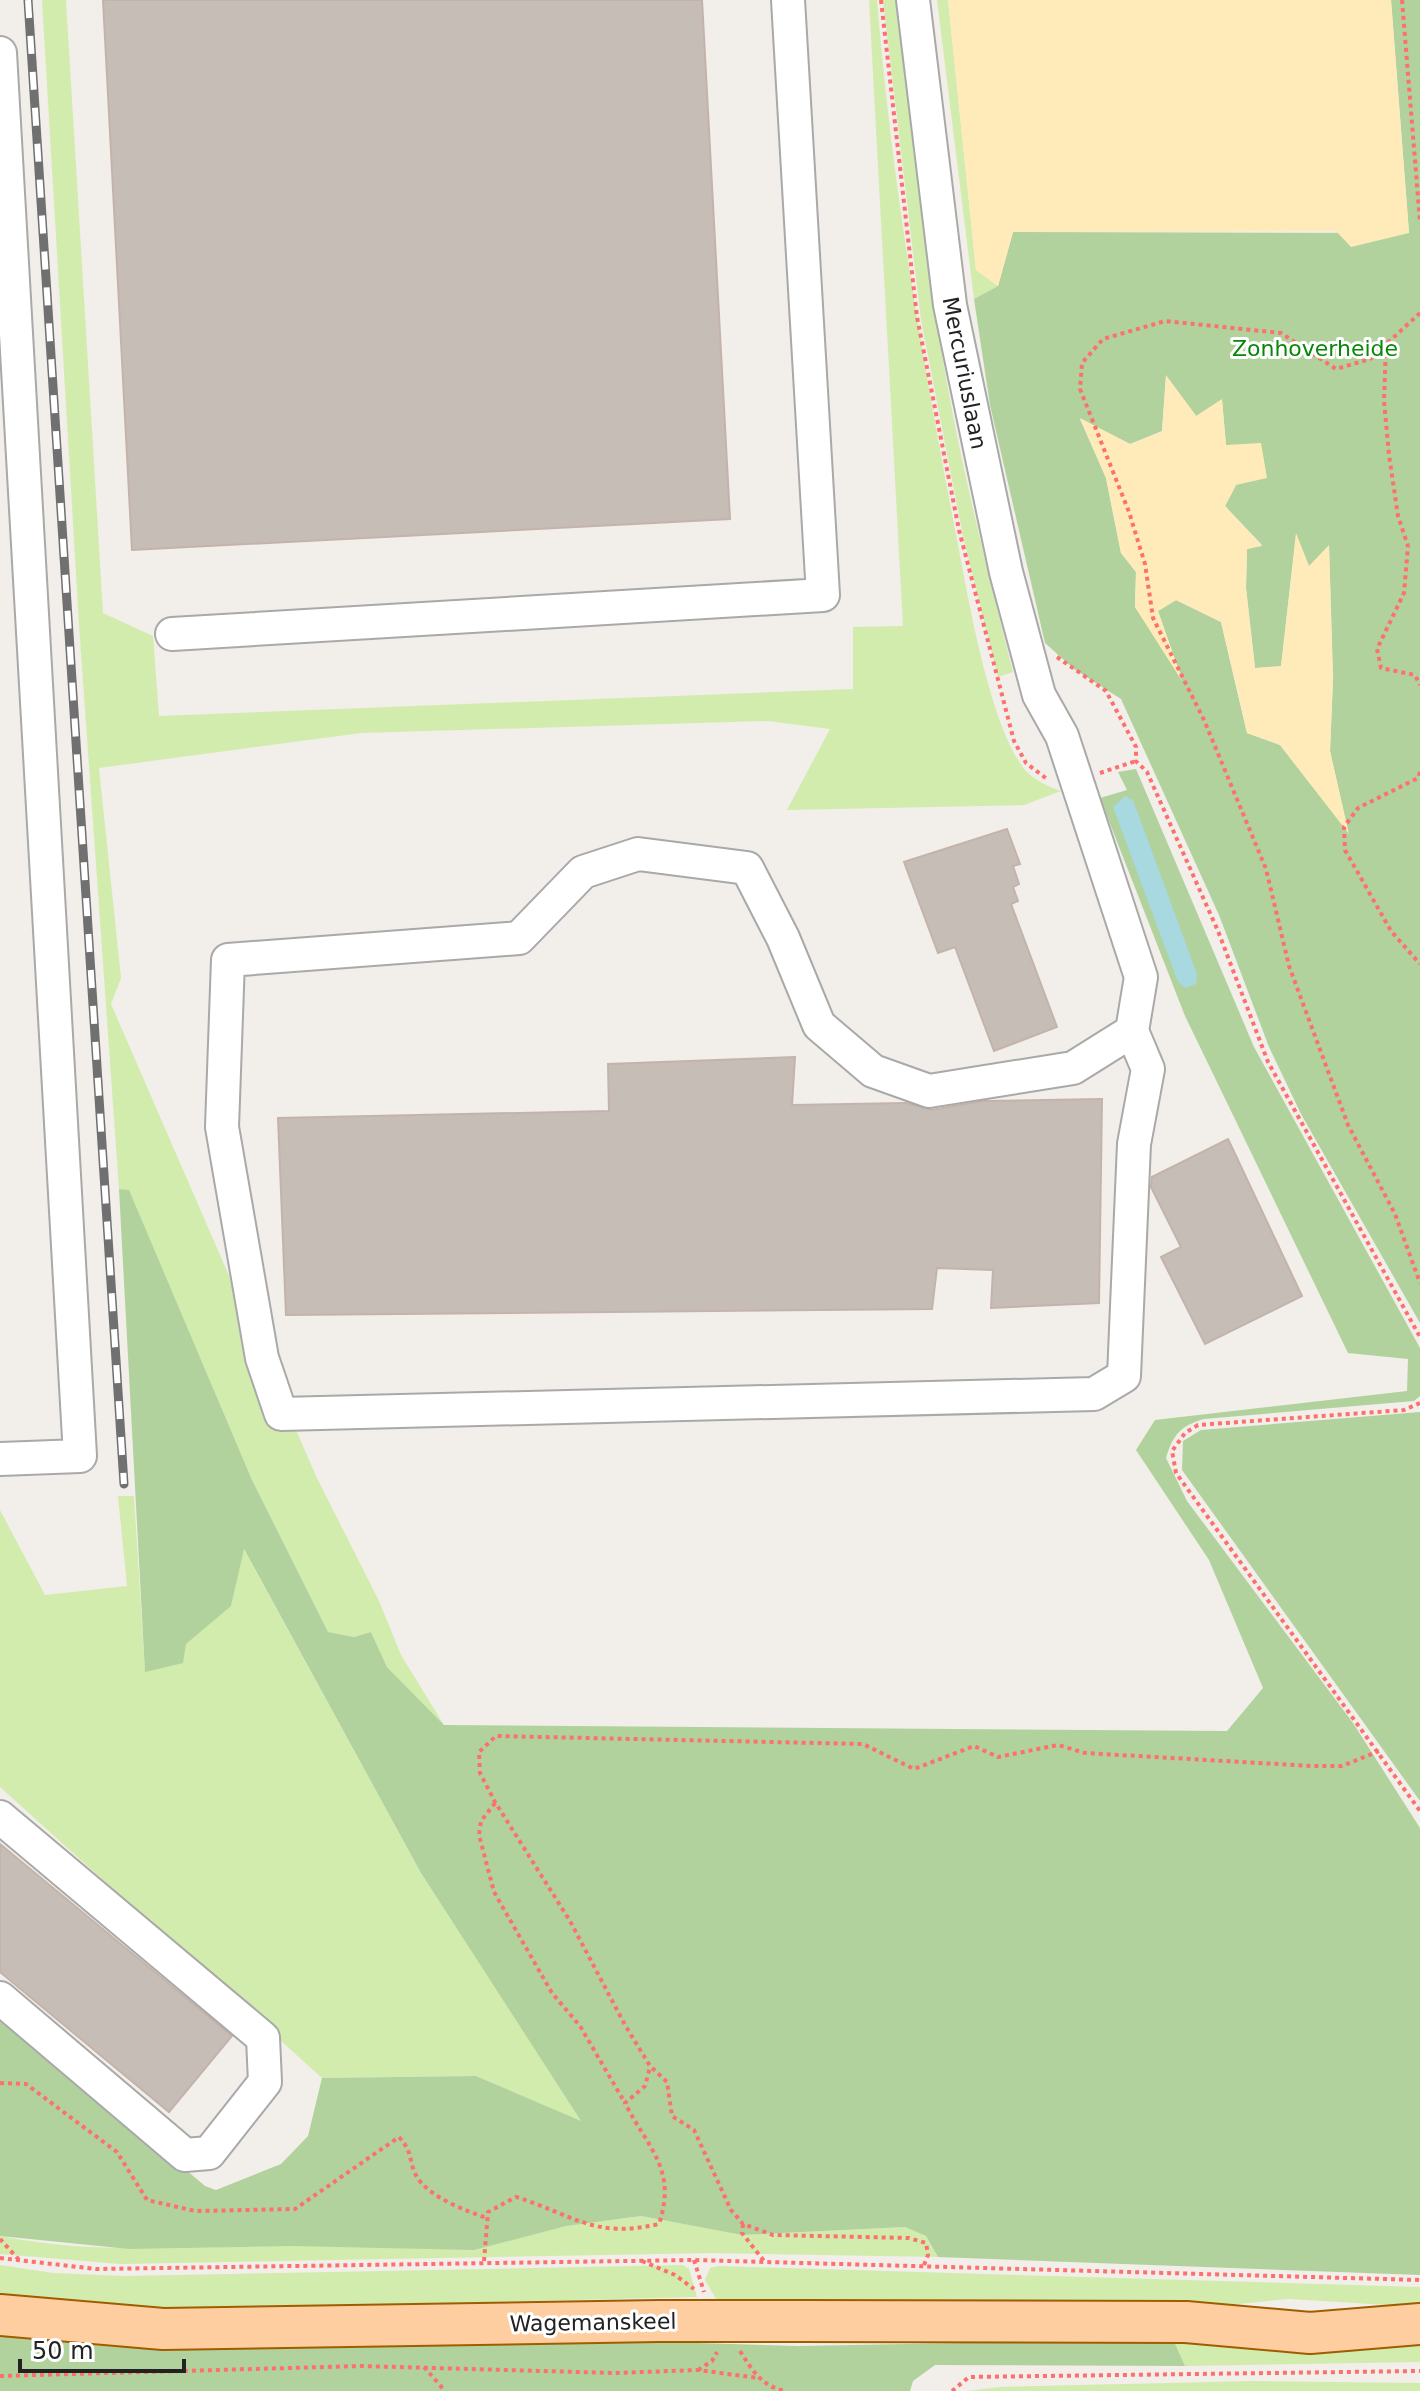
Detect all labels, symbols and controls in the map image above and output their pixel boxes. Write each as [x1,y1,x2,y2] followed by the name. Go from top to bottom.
[937,295,992,451] street label: Mercuriuslaan
[1232,336,1398,361] park label: Zonhoverheide
[509,2309,677,2336] street label: Wagemanskeel
[20,2323,184,2373] scale bar
[32,2337,94,2365] text: 50 m

